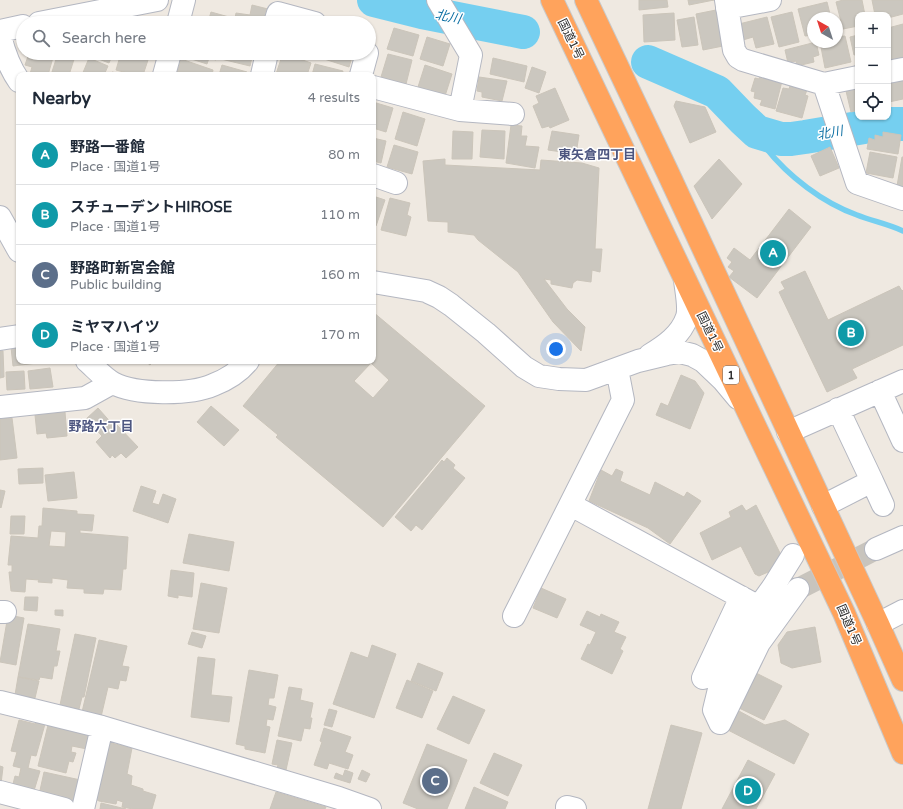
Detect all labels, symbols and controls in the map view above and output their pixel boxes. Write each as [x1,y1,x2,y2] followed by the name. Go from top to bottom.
[434,7,464,28] water label: 北川
[807,12,843,48] north arrow
[855,12,891,120] map controls
[855,12,891,48] button: +
[16,16,376,60] search box
[555,16,587,62] street label: 国道1号
[30,27,52,49] icon: search
[62,29,146,47] text: Search here
[855,48,891,84] button: −
[855,84,891,120] button: locate
[32,88,91,109] text: Nearby
[308,90,360,106] text: 4 results
[816,123,846,143] water label: 北川
[70,138,145,156] text: 野路一番館
[40,147,50,163] text: A
[328,147,360,163] text: 80 m
[558,147,636,163] district label: 東矢倉四丁目
[70,159,161,175] text: Place · 国道1号
[70,198,232,216] text: スチューデントHIROSE
[40,207,50,223] text: B
[320,207,360,223] text: 110 m
[70,219,161,235] text: Place · 国道1号
[760,238,786,268] pin: A
[70,259,175,277] text: 野路町新宮会館
[40,267,50,283] text: C
[320,267,360,283] text: 160 m
[70,277,162,293] text: Public building
[694,309,726,355] street label: 国道1号
[70,318,160,336] text: ミヤマハイツ
[838,318,864,348] pin: B
[40,327,50,343] text: D
[320,327,360,343] text: 170 m
[70,339,161,355] text: Place · 国道1号
[546,339,566,359] your location
[723,366,739,384] road number: 1
[68,419,134,435] district label: 野路六丁目
[834,602,864,648] street label: 国道1号
[422,766,448,796] pin: C
[735,776,761,806] pin: D

